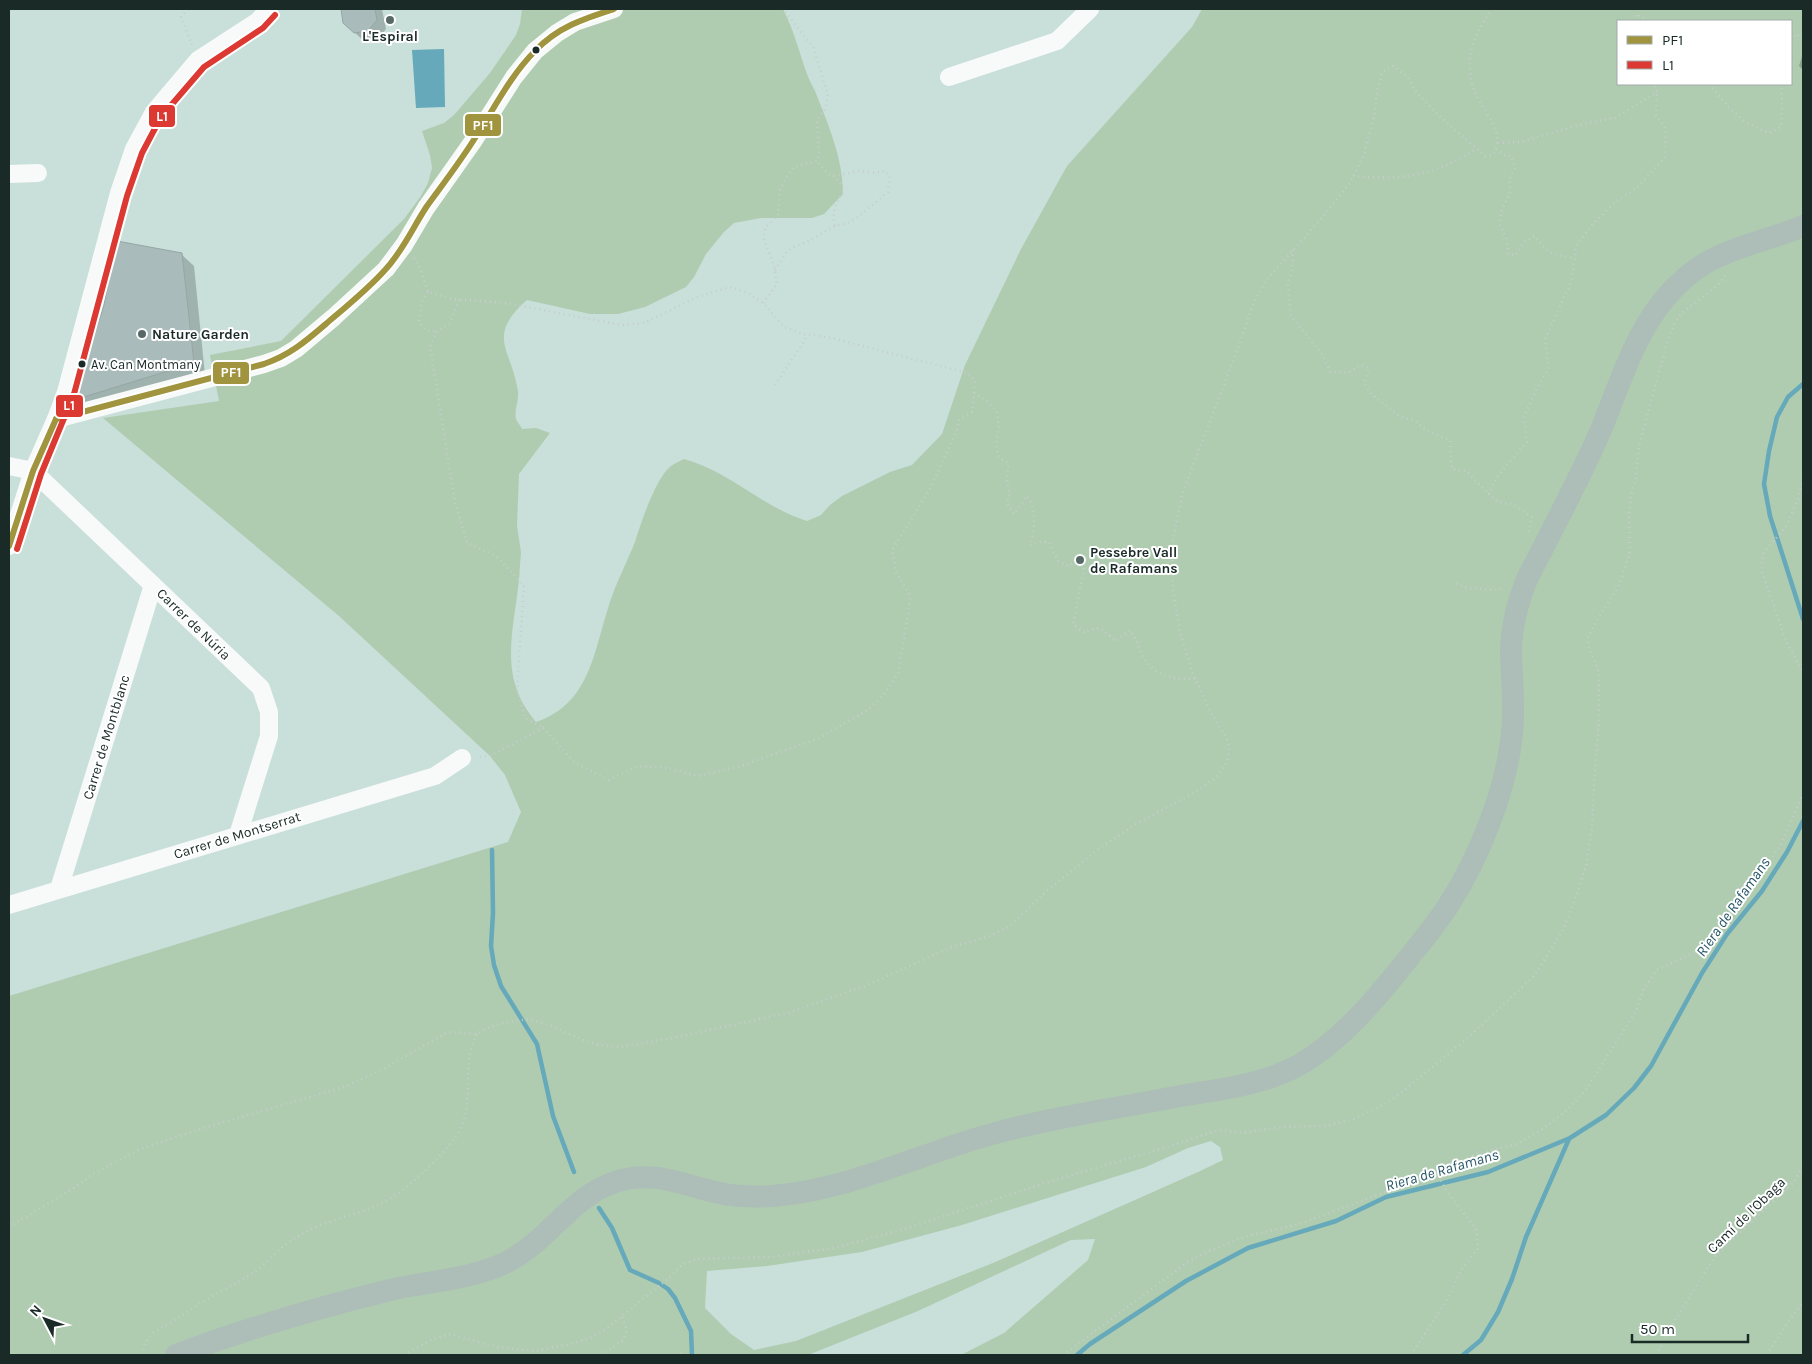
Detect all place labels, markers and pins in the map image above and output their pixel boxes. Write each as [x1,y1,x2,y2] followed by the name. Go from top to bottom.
[384,14,396,26] marker: L'Espiral
[362,28,418,45] place label: L'Espiral
[531,45,541,55] unlabelled marker
[152,326,249,343] place label: Nature Garden
[136,328,148,340] marker: Nature Garden
[91,357,200,372] place label: Av. Can Montmany
[77,359,87,369] marker: Av. Can Montmany
[1090,544,1178,577] place label: Pessebre Vall de Rafamans
[1074,554,1086,566] marker: Pessebre Vall de Rafamans

